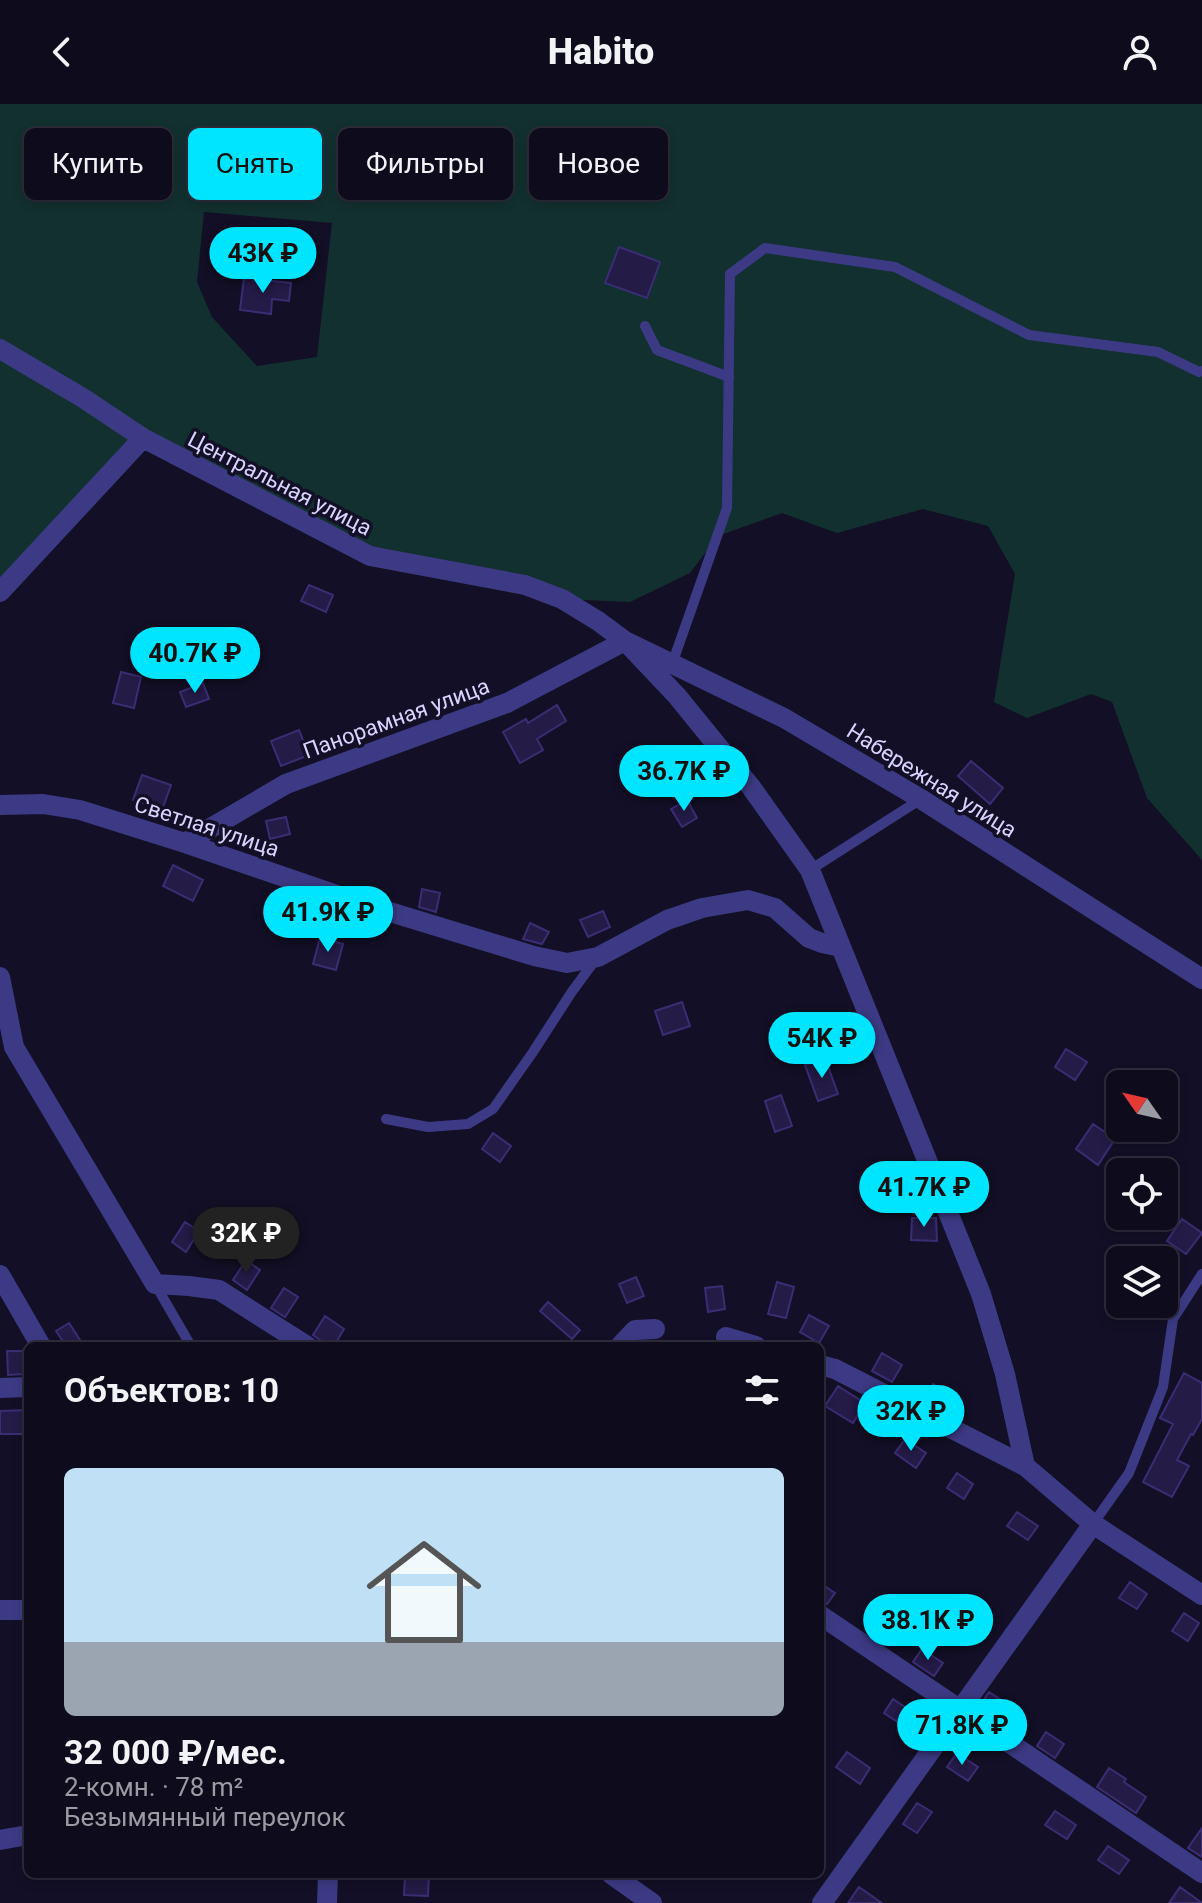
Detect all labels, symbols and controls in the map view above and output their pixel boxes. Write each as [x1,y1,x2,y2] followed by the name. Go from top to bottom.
[40,30,84,74] icon: back
[1118,30,1162,74] icon: person
[548,31,654,73] text: Habito
[24,128,172,200] chip: Купить
[188,128,322,200] chip: Снять
[338,128,513,200] chip: Фильтры
[529,128,668,200] chip: Новое
[207,227,319,295] pin: 43K ₽
[227,238,299,268] text: 43K ₽
[184,426,376,541] street label: Центральная улица
[121,627,269,695] pin: 40.7K ₽
[148,638,242,668] text: 40.7K ₽
[300,673,493,764] street label: Панорамная улица
[842,718,1021,843] street label: Набережная улица
[610,745,758,813] pin: 36.7K ₽
[637,756,731,786] text: 36.7K ₽
[131,791,282,862] street label: Светлая улица
[254,886,402,954] pin: 41.9K ₽
[281,897,375,927] text: 41.9K ₽
[766,1012,878,1080] pin: 54K ₽
[786,1023,858,1053] text: 54K ₽
[1106,1070,1178,1142] north arrow
[1106,1070,1178,1318] map controls
[1106,1158,1178,1230] button: locate
[850,1161,998,1229] pin: 41.7K ₽
[877,1172,971,1202] text: 41.7K ₽
[190,1207,302,1275] pin: 32K ₽
[210,1218,282,1248] text: 32K ₽
[1106,1246,1178,1318] button: layers
[740,1368,784,1412] icon: filters
[64,1370,279,1410] text: Объектов: 10
[855,1385,967,1453] pin: 32K ₽
[875,1396,947,1426] text: 32K ₽
[352,1520,496,1664] icon: home
[854,1594,1002,1662] pin: 38.1K ₽
[881,1605,975,1635] text: 38.1K ₽
[888,1699,1036,1767] pin: 71.8K ₽
[915,1710,1009,1740] text: 71.8K ₽
[64,1732,287,1772] text: 32 000 ₽/мес.
[64,1772,243,1802] text: 2-комн. · 78 m²
[64,1802,345,1832] text: Безымянный переулок

